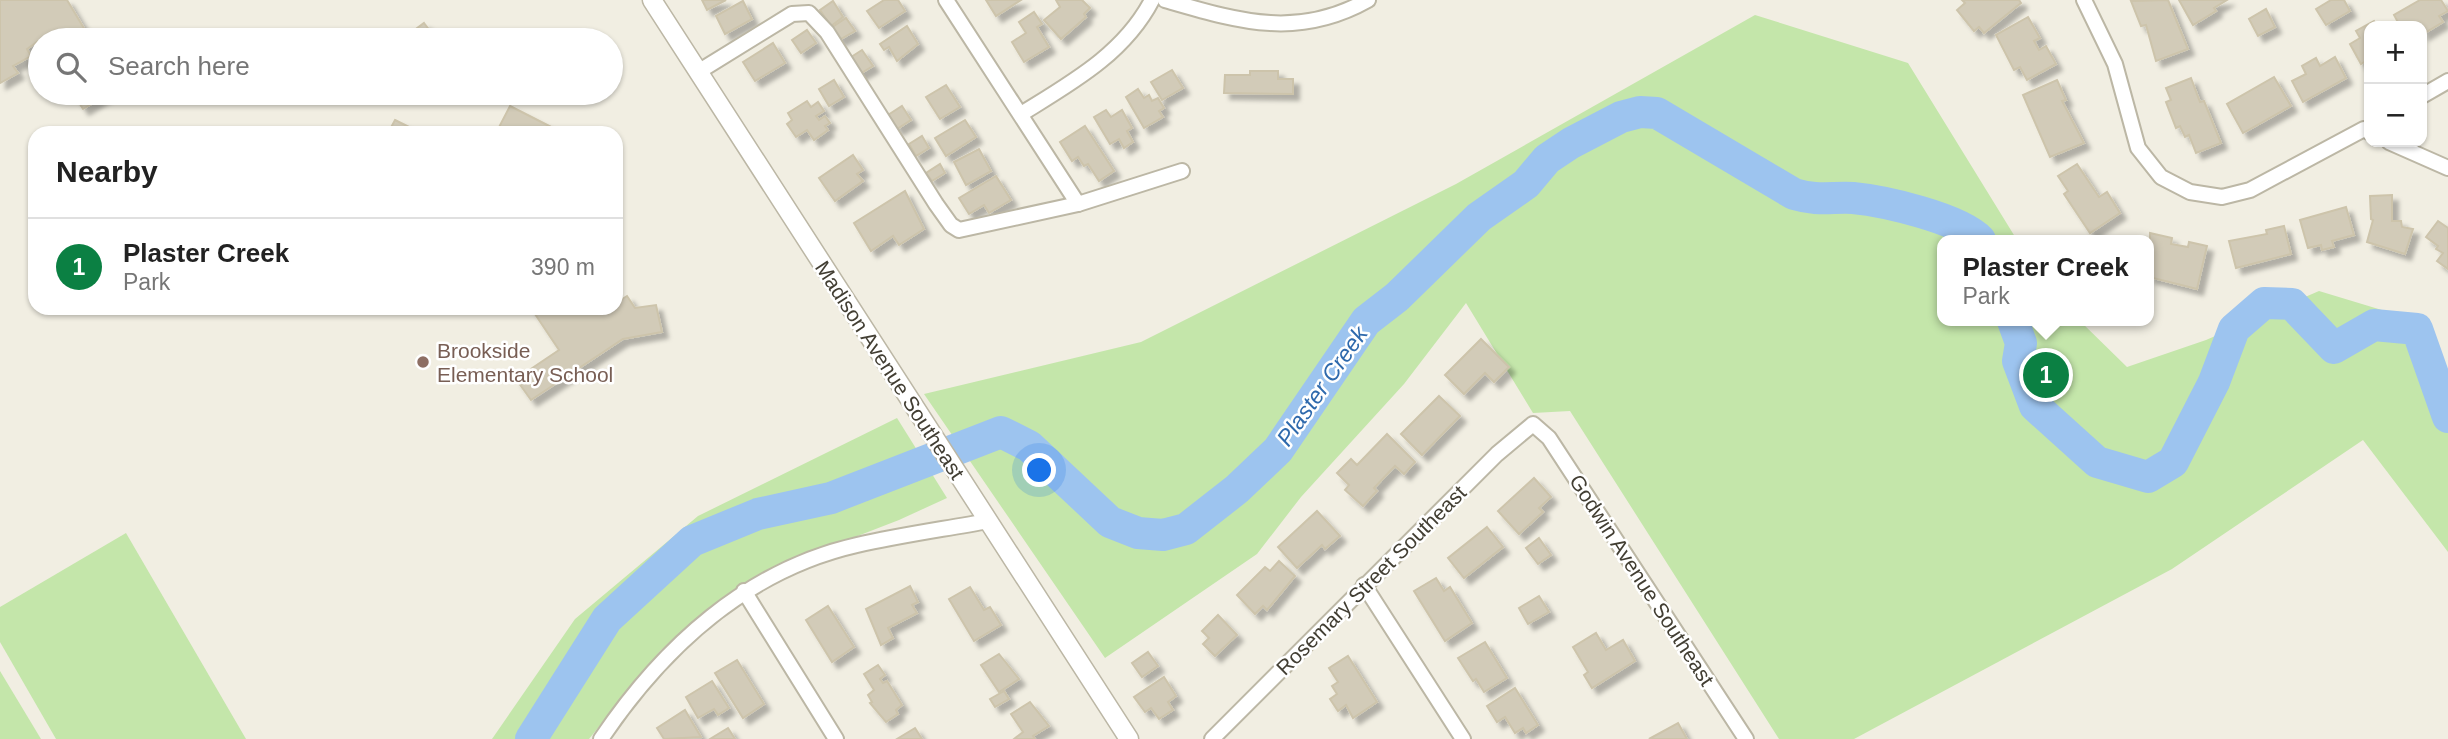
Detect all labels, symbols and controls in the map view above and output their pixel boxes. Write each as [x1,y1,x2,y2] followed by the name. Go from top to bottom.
[2364,21,2427,147] map controls
[2364,21,2427,84] button: +
[28,28,623,105] search box
[52,48,90,86] icon: search
[108,51,250,81] text: Search here
[2364,84,2427,147] button: −
[56,155,158,188] text: Nearby
[1937,235,2154,326] popup
[123,238,289,268] text: Plaster Creek
[1962,252,2129,282] text: Plaster Creek
[73,254,85,280] text: 1
[531,254,595,280] text: 390 m
[811,257,969,483] street label: Madison Avenue Southeast
[123,269,170,295] text: Park
[1962,283,2010,309] text: Park
[1271,320,1373,451] water label: Plaster Creek
[437,339,613,386] place label: Brookside Elementary School
[2023,349,2069,401] pin: 1
[415,354,431,370] marker: Brookside Elementary School
[1022,453,1056,487] your location
[1565,470,1719,690] street label: Godwin Avenue Southeast
[1272,481,1470,679] street label: Rosemary Street Southeast

